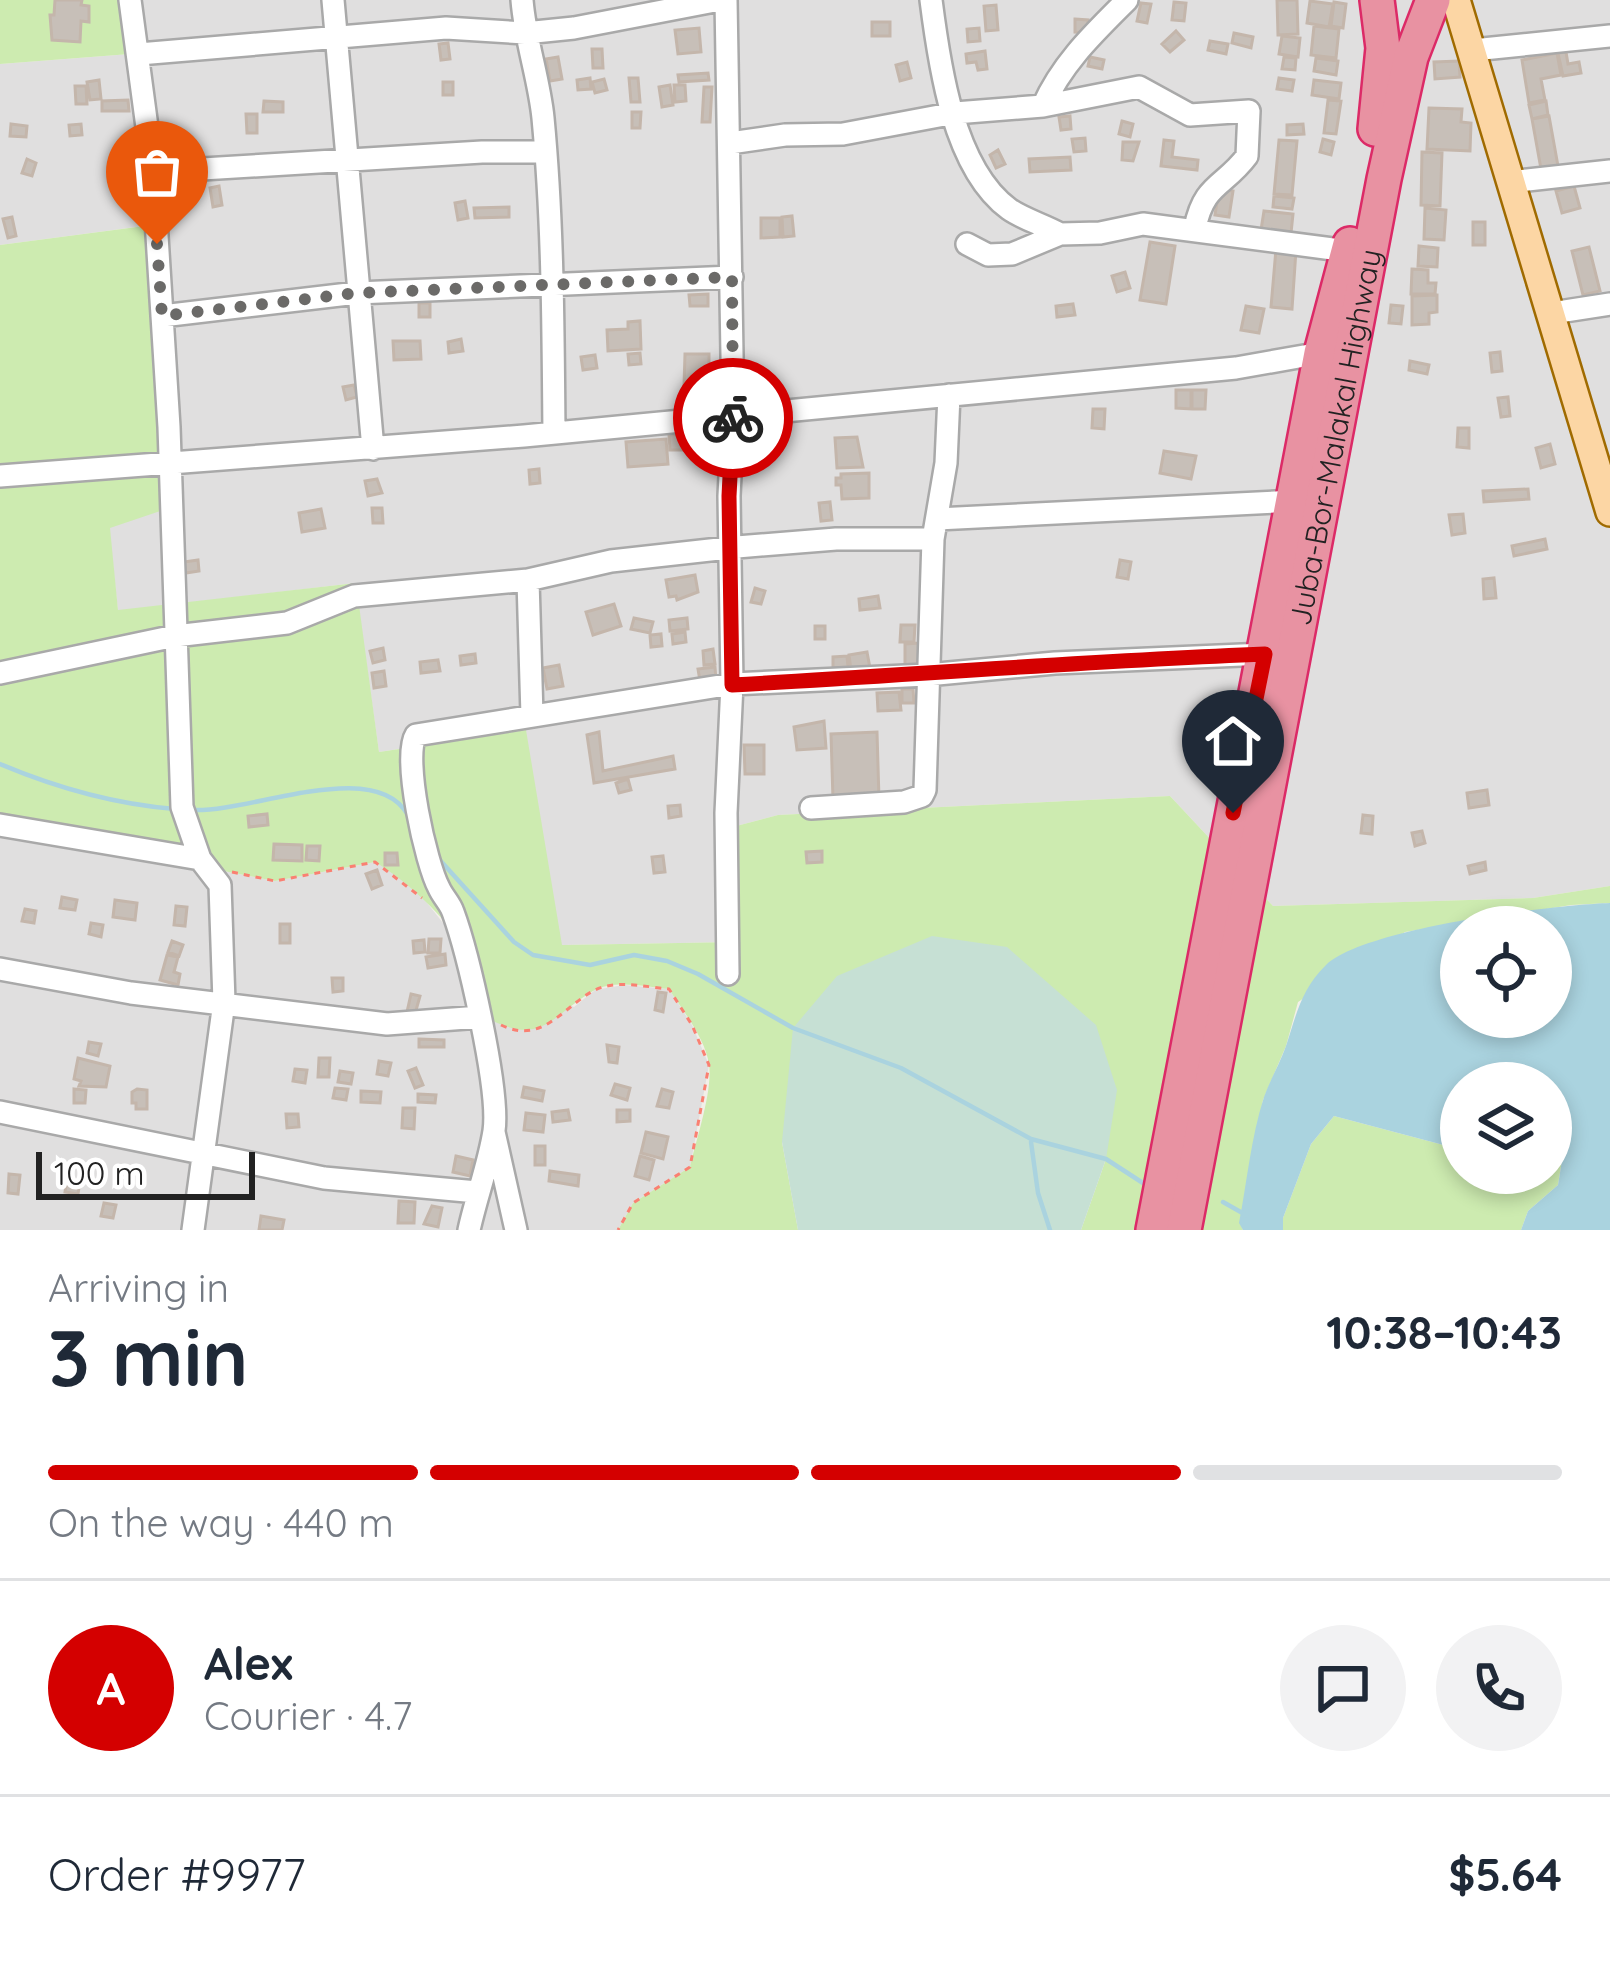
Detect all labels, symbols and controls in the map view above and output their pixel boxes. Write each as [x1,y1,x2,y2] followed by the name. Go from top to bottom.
[106,121,208,244] pin
[124,139,190,205] icon: bag
[1280,246,1389,629] street label: Juba-Bor-Malakal Highway
[673,358,793,478] courier
[700,385,766,451] icon: bike
[1182,690,1284,813] pin
[1200,708,1266,774] icon: home
[1440,906,1572,1194] map controls
[1440,906,1572,1038] button: locate
[1440,1062,1572,1194] button: layers
[36,1146,255,1199] scale bar
[54,1152,145,1193] text: 100 m
[48,1263,229,1312] text: Arriving in
[1326,1304,1562,1360] text: 10:38–10:43
[48,1308,249,1406] text: 3 min
[48,1498,394,1547] text: On the way · 440 m
[1280,1625,1406,1751] button: chat
[1436,1625,1562,1751] button: phone
[204,1635,293,1691] text: Alex
[97,1660,125,1716] text: A
[204,1691,412,1740] text: Courier · 4.7
[48,1846,306,1902] text: Order #9977
[1448,1846,1562,1902] text: $5.64

